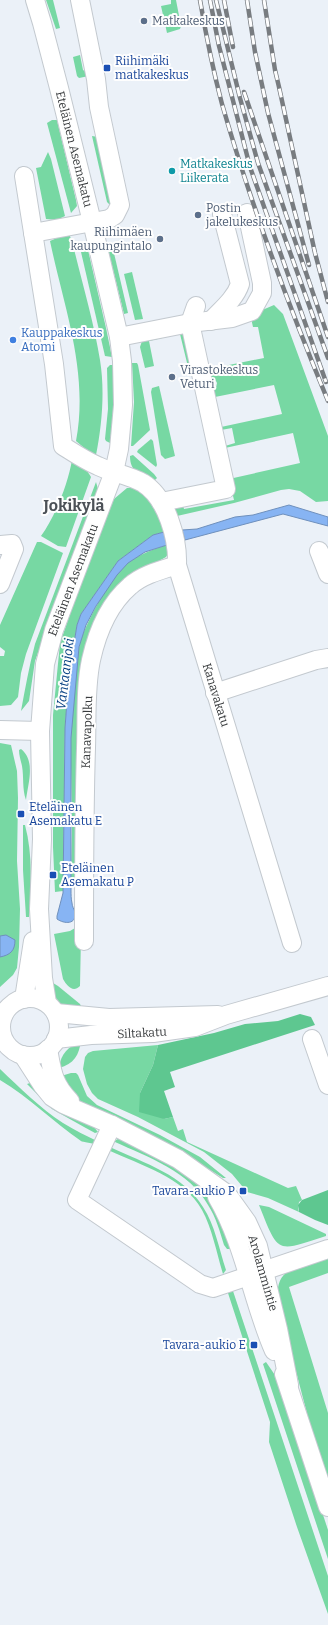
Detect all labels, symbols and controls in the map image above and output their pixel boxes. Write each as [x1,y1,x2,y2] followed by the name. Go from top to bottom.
[152,14,225,28] place label: Matkakeskus
[139,16,149,26] marker: Matkakeskus
[115,54,189,82] place label: Riihimäki matkakeskus
[102,63,112,73] marker: Riihimäki matkakeskus
[53,90,95,209] street label: Eteläinen Asemakatu
[180,157,253,185] place label: Matkakeskus Liikerata
[167,166,177,176] marker: Matkakeskus Liikerata
[205,201,278,229] place label: Postin jakelukeskus
[193,210,203,220] marker: Postin jakelukeskus
[70,225,152,253] place label: Riihimäen kaupungintalo
[155,234,165,244] marker: Riihimäen kaupungintalo
[21,326,103,354] place label: Kauppakeskus Atomi
[8,335,18,345] marker: Kauppakeskus Atomi
[180,363,258,391] place label: Virastokeskus Veturi
[167,372,177,382] marker: Virastokeskus Veturi
[42,496,105,515] district label: Jokikylä
[45,521,101,638] street label: Eteläinen Asemakatu
[53,637,77,711] water label: Vantaanjoki
[200,661,232,729] street label: Kanavakatu
[79,695,95,769] street label: Kanavapolku
[29,800,102,828] place label: Eteläinen Asemakatu E
[16,809,26,819] marker: Eteläinen Asemakatu E
[61,861,134,889] place label: Eteläinen Asemakatu P
[48,870,58,880] marker: Eteläinen Asemakatu P
[117,1025,168,1041] street label: Siltakatu
[152,1184,235,1198] place label: Tavara-aukio P
[238,1186,248,1196] marker: Tavara-aukio P
[245,1233,281,1313] street label: Arolammintie
[163,1338,246,1352] place label: Tavara-aukio E
[249,1340,259,1350] marker: Tavara-aukio E

